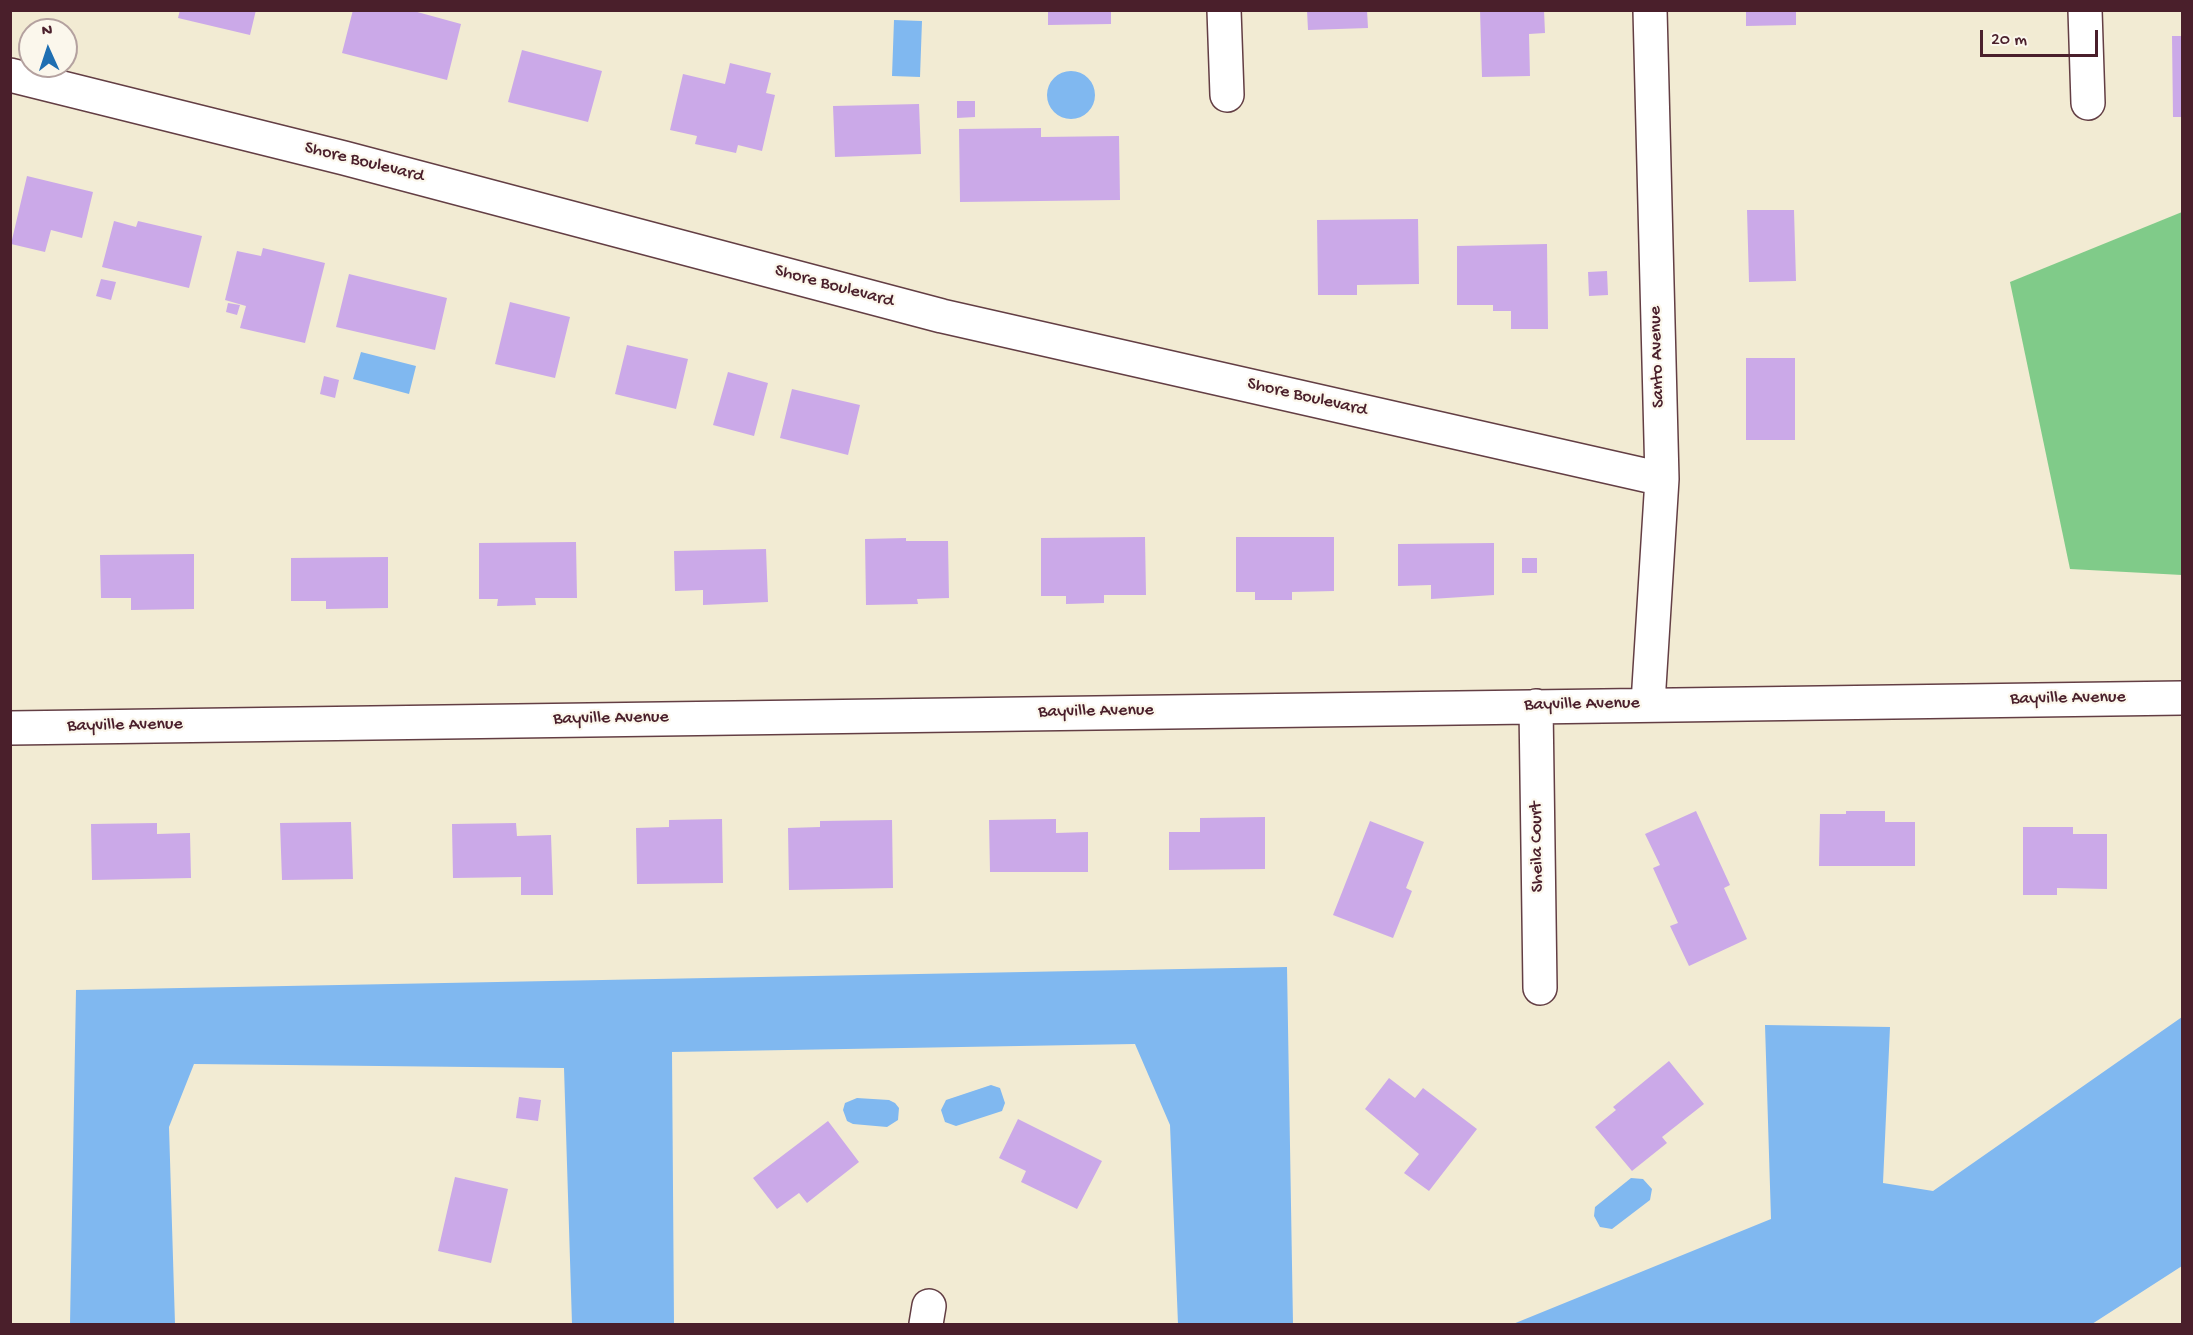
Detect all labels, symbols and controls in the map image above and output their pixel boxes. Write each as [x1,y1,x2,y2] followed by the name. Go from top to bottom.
[18,18,78,78] north arrow
[1983,18,2102,56] scale bar
[41,22,53,41] text: N
[1991,30,2027,51] text: 20 m
[302,138,426,188] street label: Shore Boulevard
[772,261,896,313] street label: Shore Boulevard
[1645,306,1671,408] street label: Santo Avenue
[1245,374,1369,422] street label: Shore Boulevard
[2010,687,2126,711] street label: Bayville Avenue
[1524,693,1640,717] street label: Bayville Avenue
[1038,700,1154,724] street label: Bayville Avenue
[553,707,669,731] street label: Bayville Avenue
[67,714,183,738] street label: Bayville Avenue
[1526,801,1550,893] street label: Sheila Court

